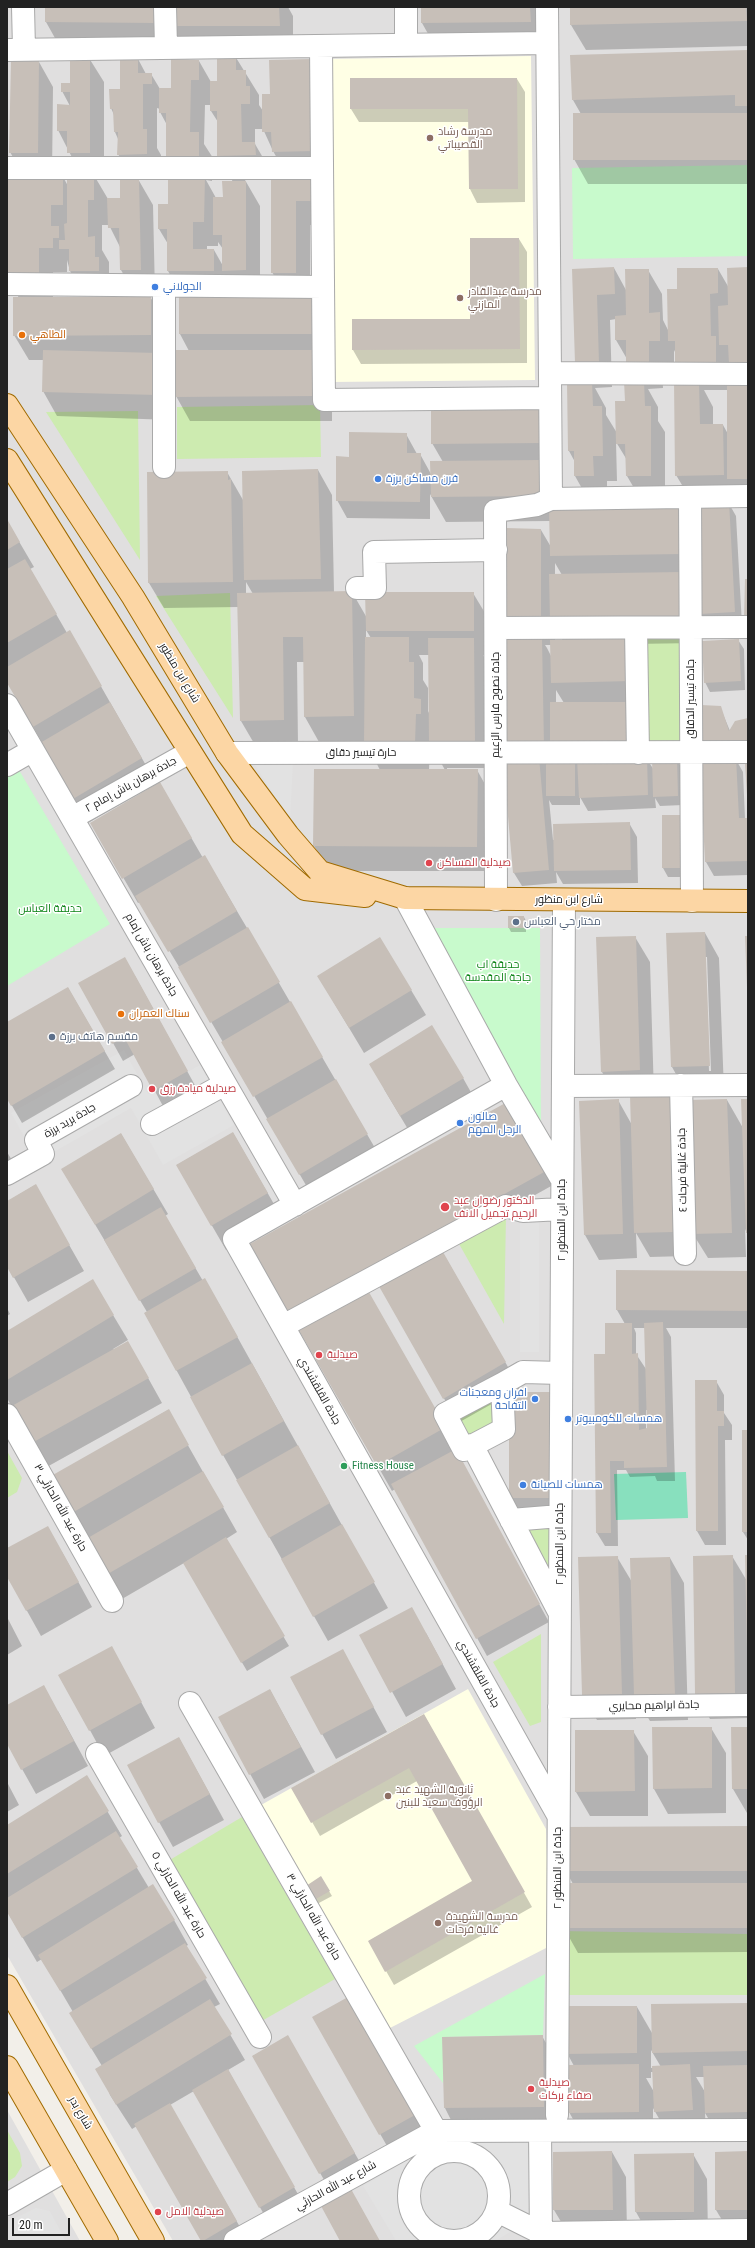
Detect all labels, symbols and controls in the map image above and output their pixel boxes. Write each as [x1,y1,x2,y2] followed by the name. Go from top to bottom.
[438,125,492,151] place label: مدرسة رشاد القصيباتي
[425,133,435,143] marker: مدرسة رشاد القصيباتي
[163,280,202,294] place label: الجولاني
[150,282,160,292] marker: الجولاني
[468,285,542,311] place label: مدرسة عبدالقادر المازني
[455,293,465,303] marker: مدرسة عبدالقادر المازني
[30,328,66,342] place label: الطاهي
[17,330,27,340] marker: الطاهي
[386,472,458,486] place label: فرن مساكن برزة
[373,474,383,484] marker: فرن مساكن برزة
[156,641,202,705] street label: شارع ابن منظور
[489,652,503,758] street label: جادة نصوح فارس الزعيم
[684,659,698,739] street label: جادة تيسير الدقاق
[326,746,396,760] street label: حارة تيسير دقاق
[83,754,179,816] street label: جادة برهان باش إمام ٢
[437,856,511,870] place label: صيدلية المساكن
[424,858,434,868] marker: صيدلية المساكن
[535,893,603,907] street label: شارع ابن منظور
[18,902,82,916] park label: حديقة العباس
[122,911,180,999] street label: جادة برهان باش إمام
[524,915,601,929] place label: مختار حي العباس
[511,917,521,927] marker: مختار حي العباس
[465,958,531,984] park label: حديقة اب جاجة المقدسة
[129,1007,190,1021] place label: سناك العمران
[116,1009,126,1019] marker: سناك العمران
[60,1030,138,1044] place label: مقسم هاتف برزة
[47,1032,57,1042] marker: مقسم هاتف برزة
[160,1082,236,1096] place label: صيدلية ميادة رزق
[147,1084,157,1094] marker: صيدلية ميادة رزق
[42,1101,98,1141] street label: جادة بريد برزة
[468,1110,522,1136] place label: صالون الرجل المهم
[455,1118,465,1128] marker: صالون الرجل المهم
[676,1128,690,1212] street label: جادة غالية فرحات ٤
[555,1179,569,1261] street label: جادة ابن المنظور ٢
[454,1194,537,1220] place label: الدكتور رضوان عبد الرحيم تجميل الانف
[439,1201,451,1213] marker: الدكتور رضوان عبد الرحيم تجميل الانف
[327,1348,358,1362] place label: صيدلية
[314,1350,324,1360] marker: صيدلية
[295,1355,343,1427] street label: جادة القلقشندي
[459,1386,527,1412] place label: افران ومعجنات التفاحة
[530,1394,540,1404] marker: افران ومعجنات التفاحة
[576,1412,662,1426] place label: همسات للكومبيوتر
[563,1414,573,1424] marker: همسات للكومبيوتر
[352,1459,414,1473] place label: Fitness House
[339,1461,349,1471] marker: Fitness House
[31,1462,89,1554] street label: حارة عبد الله الحارثي ٣
[531,1478,603,1492] place label: همسات للصيانة
[518,1480,528,1490] marker: همسات للصيانة
[553,1503,567,1585] street label: جادة ابن المنظور ٢
[454,1638,502,1710] street label: جادة القلقشندي
[609,1699,699,1713] street label: جادة ابراهيم محايري
[396,1783,483,1809] place label: ثانوية الشهيد عبد الرؤوف سعيد للبنين
[383,1791,393,1801] marker: ثانوية الشهيد عبد الرؤوف سعيد للبنين
[551,1827,565,1909] street label: جادة ابن المنظور ٢
[148,1849,208,1941] street label: حارة عبد الله الحارثي ٥
[283,1871,343,1963] street label: حارة عبد الله الحارثي ٣
[446,1910,518,1936] place label: مدرسة الشهيدة غالية فرحات
[433,1918,443,1928] marker: مدرسة الشهيدة غالية فرحات
[539,2076,592,2102] place label: صيدلية صفاء بركات
[526,2084,536,2094] marker: صيدلية صفاء بركات
[65,2094,95,2132] street label: شارع بدر
[293,2158,379,2214] street label: شارع عبد الله الحارثي
[166,2205,224,2219] place label: صيدلية الامل
[153,2207,163,2217] marker: صيدلية الامل
[14,2210,72,2236] scale bar
[19,2218,43,2232] text: 20 m

